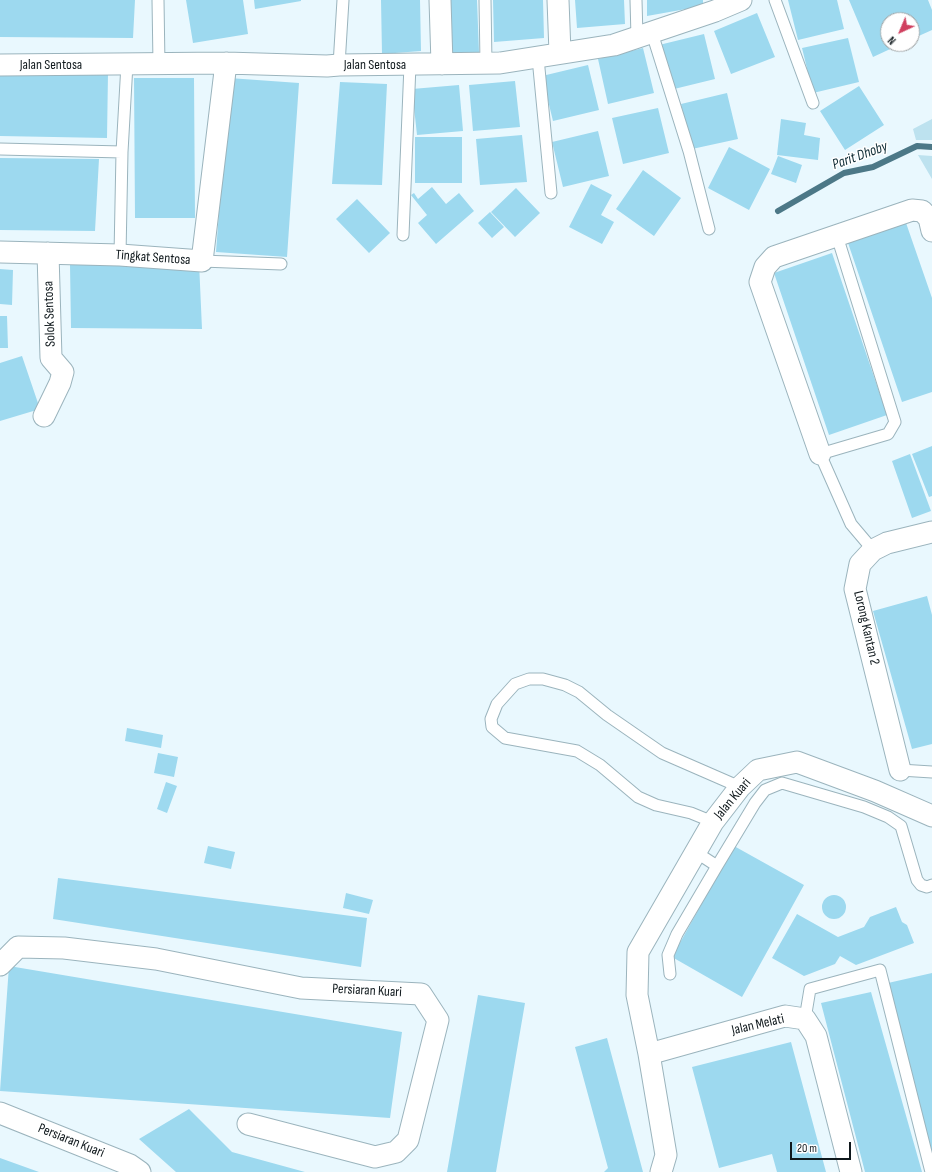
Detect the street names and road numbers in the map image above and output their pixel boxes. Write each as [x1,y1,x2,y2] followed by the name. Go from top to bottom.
[20,57,82,73] street label: Jalan Sentosa
[344,57,406,73] street label: Jalan Sentosa
[115,247,191,269] street label: Tingkat Sentosa
[40,281,60,347] street label: Solok Sentosa
[849,589,883,667] street label: Lorong Kantan 2
[711,775,755,823] street label: Jalan Kuari
[332,981,402,1001] street label: Persiaran Kuari
[730,1011,786,1039] street label: Jalan Melati
[35,1120,107,1162] street label: Persiaran Kuari

